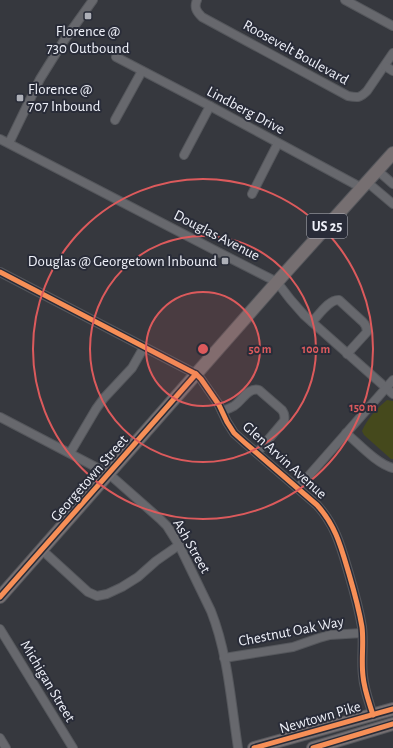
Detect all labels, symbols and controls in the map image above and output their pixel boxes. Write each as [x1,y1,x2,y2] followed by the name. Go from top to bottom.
[83,11,93,21] marker: Florence @ 730 Outbound
[241,17,351,88] street label: Roosevelt Boulevard
[47,24,130,56] place label: Florence @ 730 Outbound
[28,82,101,114] place label: Florence @ 707 Inbound
[204,84,287,137] street label: Lindberg Drive
[15,93,25,103] marker: Florence @ 707 Inbound
[171,207,262,264] street label: Douglas Avenue
[307,214,347,238] road number: US 25
[28,254,217,269] place label: Douglas @ Georgetown Inbound
[220,256,230,266] marker: Douglas @ Georgetown Inbound
[196,342,210,356] centre of rings
[249,343,272,355] text: 50 m
[302,343,330,355] text: 100 m
[349,401,377,413] text: 150 m
[240,419,330,502] street label: Glen Arvin Avenue
[48,432,131,524] street label: Georgetown Street
[170,517,213,576] street label: Ash Street
[237,614,346,649] street label: Chestnut Oak Way
[17,638,78,725] street label: Michigan Street
[278,699,363,736] street label: Newtown Pike

